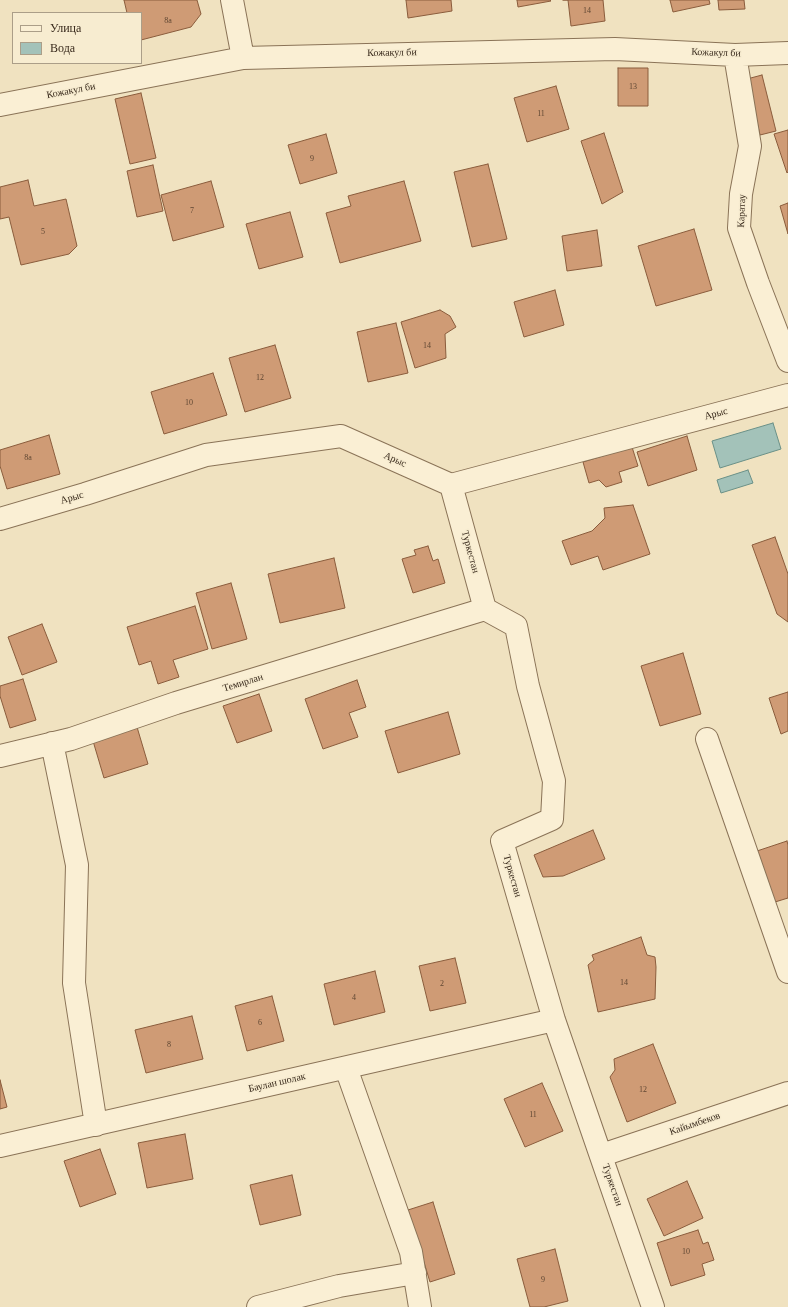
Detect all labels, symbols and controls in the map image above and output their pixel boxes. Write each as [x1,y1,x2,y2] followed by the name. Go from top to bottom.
[583,6,591,16] house number: 14
[12,12,142,64] legend
[164,16,172,26] house number: 8а
[50,21,81,35] text: Улица
[50,41,75,55] text: Вода
[691,46,741,60] street label: Кожакул би
[367,47,417,59] street label: Кожакул би
[46,80,96,102] street label: Кожакул би
[629,82,637,92] house number: 13
[537,109,545,119] house number: 11
[310,154,314,164] house number: 9
[735,194,749,228] street label: Каратау
[190,206,194,216] house number: 7
[41,227,45,237] house number: 5
[423,341,431,351] house number: 14
[256,373,264,383] house number: 12
[185,398,193,408] house number: 10
[703,405,729,423] street label: Арыс
[382,450,408,470] street label: Арыс
[24,453,32,463] house number: 8а
[59,489,85,507] street label: Арыс
[459,529,481,575] street label: Туркестан
[221,671,265,695] street label: Темирлан
[500,853,524,899] street label: Туркестан
[620,978,628,988] house number: 14
[440,979,444,989] house number: 2
[352,993,356,1003] house number: 4
[258,1018,262,1028] house number: 6
[167,1040,171,1050] house number: 8
[247,1071,307,1095] street label: Баулан шолак
[639,1085,647,1095] house number: 12
[529,1110,537,1120] house number: 11
[668,1110,722,1138] street label: Кайымбеков
[599,1162,625,1208] street label: Туркестан
[682,1247,690,1257] house number: 10
[541,1275,545,1285] house number: 9

